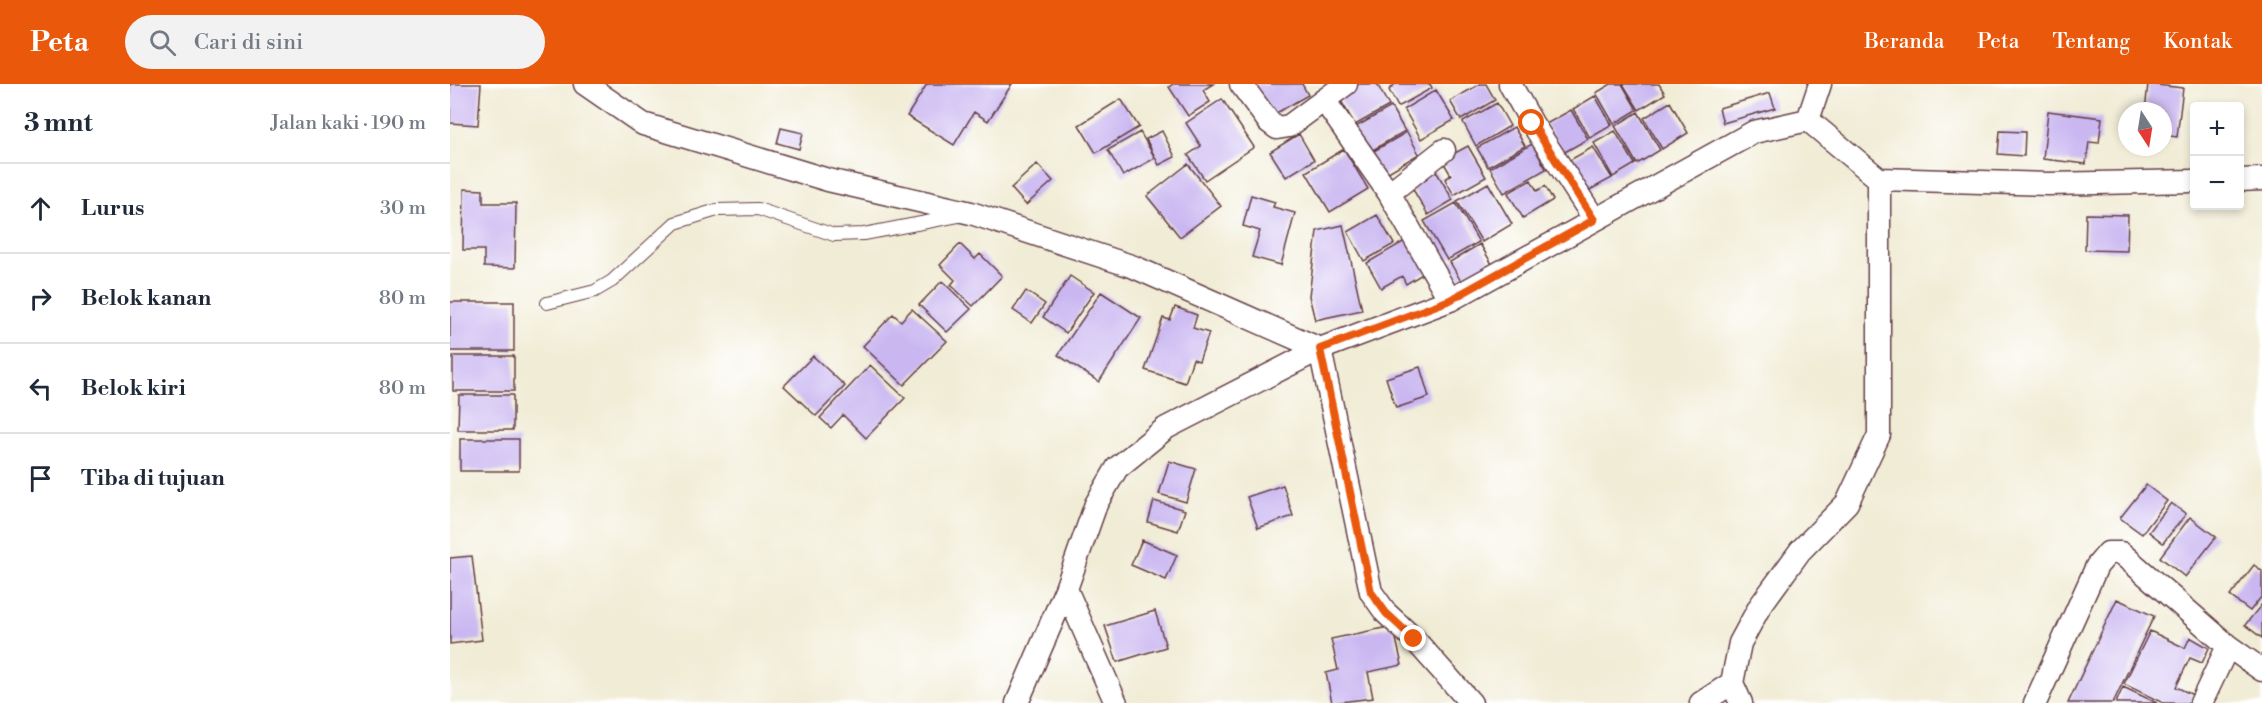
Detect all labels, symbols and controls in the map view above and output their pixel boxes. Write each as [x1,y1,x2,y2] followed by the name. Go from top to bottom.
[125,15,545,69] search box
[30,25,89,60] text: Peta
[146,26,179,59] icon: search
[194,29,303,56] text: Cari di sini
[1864,29,1944,55] text: Beranda
[1977,29,2019,55] text: Peta
[2052,29,2130,55] text: Tentang
[2163,29,2232,55] text: Kontak
[2118,102,2172,156] north arrow
[2190,102,2244,210] map controls
[2190,102,2244,156] button: +
[24,107,93,139] text: 3 mnt
[1518,109,1544,135] route start
[271,111,426,136] text: Jalan kaki · 190 m
[2190,156,2244,210] button: −
[24,192,57,225] icon: ahead
[81,195,144,222] text: Lurus
[380,196,426,221] text: 30 m
[24,282,57,315] icon: right
[81,285,211,312] text: Belok kanan
[379,286,426,311] text: 80 m
[24,372,57,405] icon: left
[81,375,186,402] text: Belok kiri
[379,376,426,401] text: 80 m
[24,462,57,495] icon: arrive
[81,465,225,492] text: Tiba di tujuan
[1400,625,1426,651] route end

